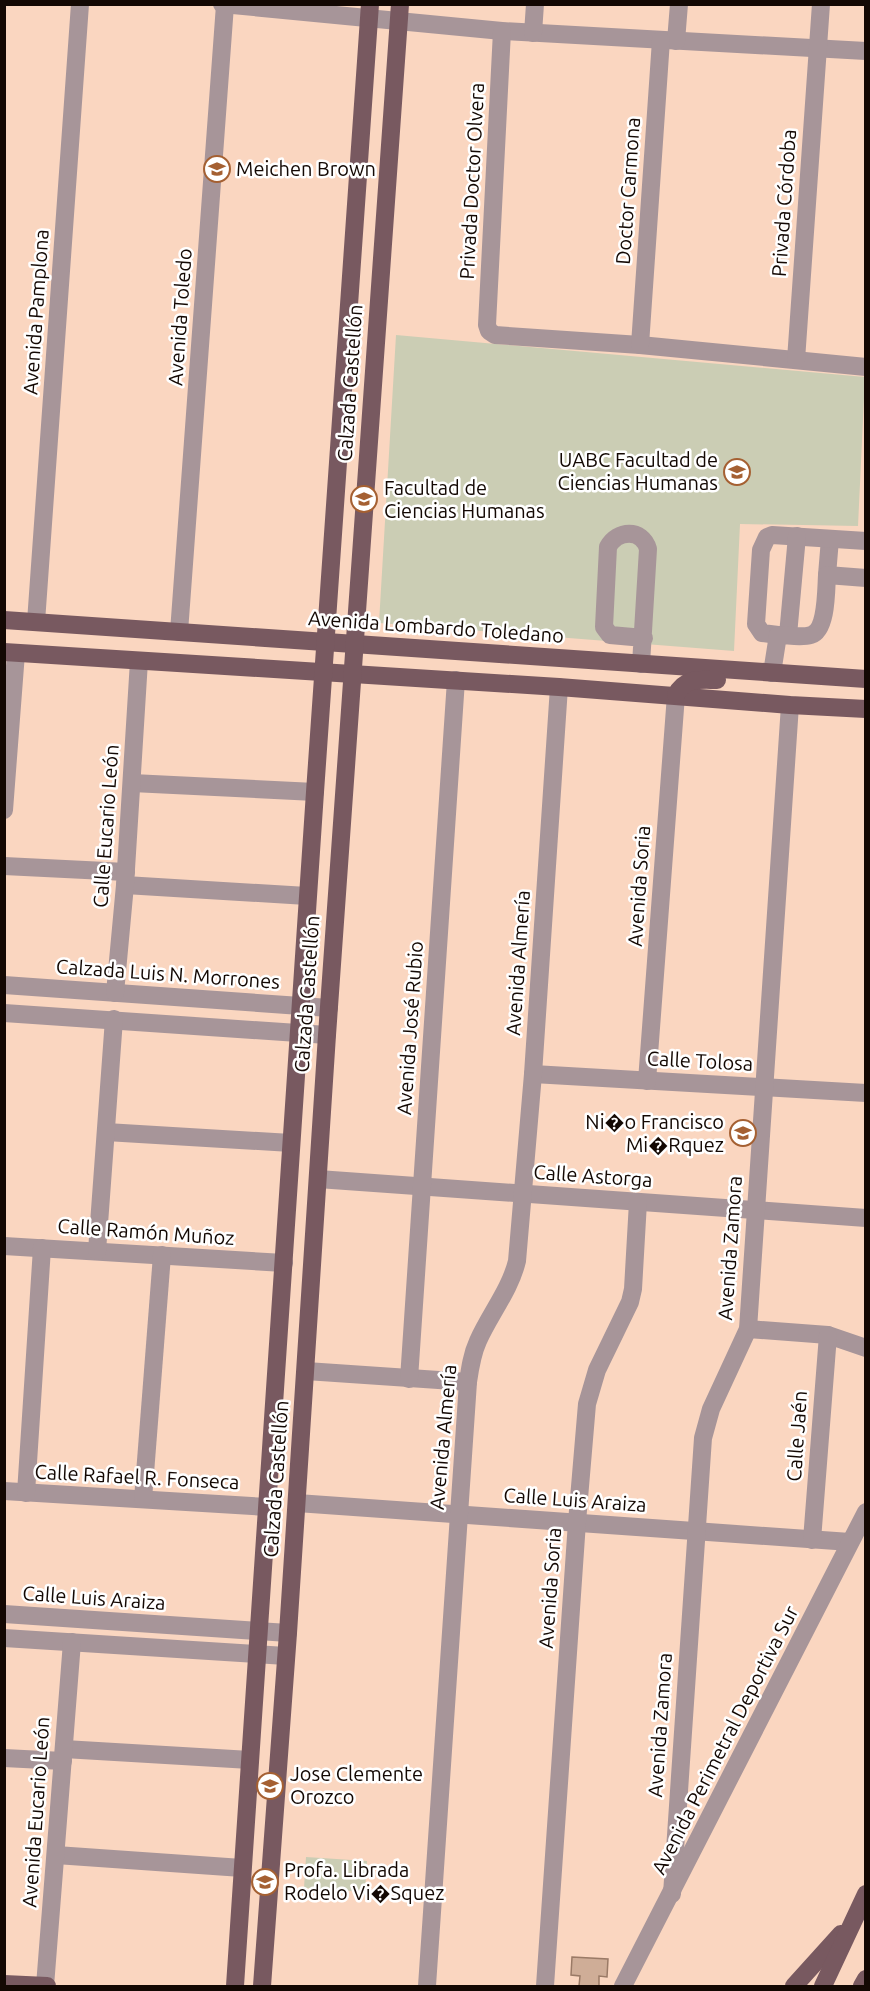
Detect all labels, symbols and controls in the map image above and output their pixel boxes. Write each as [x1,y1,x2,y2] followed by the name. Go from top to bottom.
[455,82,488,280] street label: Privada Doctor Olvera
[611,117,644,265] street label: Doctor Carmona
[767,128,800,278] street label: Privada Córdoba
[202,154,232,184] school or university icon: Meichen Brown
[236,157,376,180] place label: Meichen Brown
[18,228,53,396] street label: Avenida Pamplona
[163,247,196,387] street label: Avenida Toledo
[333,304,366,462] street label: Calzada Castellón
[557,448,718,494] place label: UABC Facultad de Ciencias Humanas
[722,457,752,487] school or university icon: UABC Facultad de Ciencias Humanas
[384,476,545,522] place label: Facultad de Ciencias Humanas
[349,484,379,514] school or university icon: Facultad de Ciencias Humanas
[307,606,565,647] street label: Avenida Lombardo Toledano
[88,743,123,908] street label: Calle Eucario León
[623,825,654,947] street label: Avenida Soria
[501,890,534,1036] street label: Avenida Almería
[290,915,323,1073] street label: Calzada Castellón
[392,940,427,1116] street label: Avenida José Rubio
[55,954,281,993] street label: Calzada Luis N. Morrones
[646,1046,754,1075] street label: Calle Tolosa
[585,1110,724,1156] place label: Ni�o Francisco Mi�Rquez
[728,1118,758,1148] school or university icon: Ni�o Francisco Mi�Rquez
[533,1160,653,1191] street label: Calle Astorga
[713,1175,746,1321] street label: Avenida Zamora
[57,1214,235,1249] street label: Calle Ramón Muñoz
[425,1363,460,1510] street label: Avenida Almería
[782,1390,811,1482] street label: Calle Jaén
[259,1400,292,1558] street label: Calzada Castellón
[34,1460,240,1493] street label: Calle Rafael R. Fonseca
[503,1483,647,1516] street label: Calle Luis Araiza
[534,1527,565,1649] street label: Avenida Soria
[22,1581,166,1614] street label: Calle Luis Araiza
[647,1601,803,1878] street label: Avenida Perimetral Deportiva Sur
[643,1652,676,1798] street label: Avenida Zamora
[17,1716,54,1908] street label: Avenida Eucario León
[290,1762,423,1808] place label: Jose Clemente Orozco
[255,1771,285,1801] school or university icon: Jose Clemente Orozco
[284,1858,444,1904] place label: Profa. Librada Rodelo Vi�Squez
[250,1867,280,1897] school or university icon: Profa. Librada Rodelo Vi�Squez

